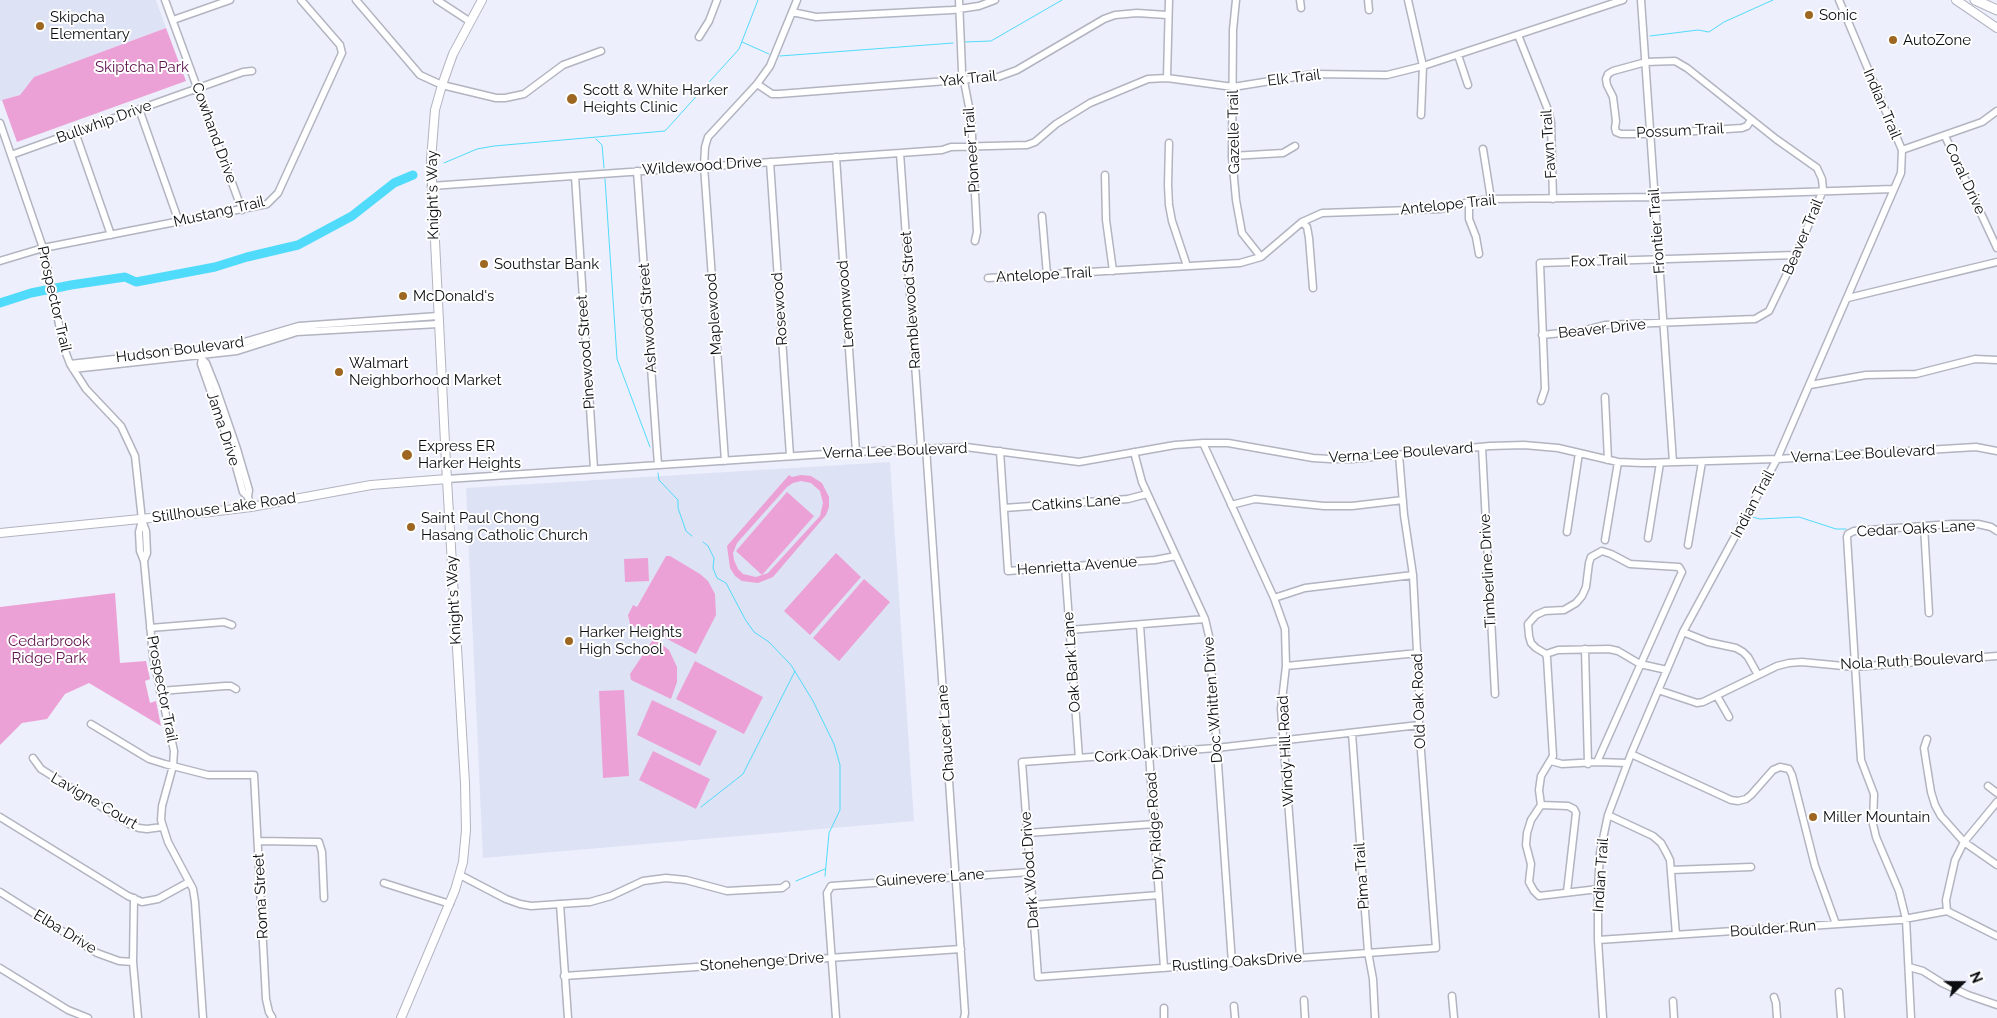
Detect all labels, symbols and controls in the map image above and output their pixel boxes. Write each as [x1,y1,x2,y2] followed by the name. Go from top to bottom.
[1819,6,1857,24] place label: Sonic
[50,8,130,43] place label: Skipcha Elementary
[1803,9,1815,21] marker: Sonic
[34,20,46,32] marker: Skipcha Elementary
[1903,31,1971,49] place label: AutoZone
[1887,34,1899,46] marker: AutoZone
[95,58,189,76] park label: Skiptcha Park
[1266,66,1322,90] street label: Elk Trail
[1859,66,1905,142] street label: Indian Trail
[939,67,997,91] street label: Yak Trail
[187,80,241,186] street label: Cowhand Drive
[583,81,728,116] place label: Scott & White Harker Heights Clinic
[1224,90,1244,174] street label: Gazelle Trail
[565,92,579,106] marker: Scott & White Harker Heights Clinic
[54,96,154,148] street label: Bullwhip Drive
[960,107,984,193] street label: Pioneer Trail
[1538,109,1560,179] street label: Fawn Trail
[1636,120,1724,142] street label: Possum Trail
[1941,141,1989,217] street label: Coral Drive
[423,150,443,240] street label: Knight's Way
[642,153,762,179] street label: Wildewood Drive
[1645,188,1669,274] street label: Frontier Trail
[1399,191,1497,219] street label: Antelope Trail
[172,193,266,231] street label: Mustang Trail
[1779,196,1827,278] street label: Beaver Trail
[897,231,925,369] street label: Ramblewood Street
[33,244,75,354] street label: Prospector Trail
[1570,251,1628,271] street label: Fox Trail
[494,255,599,273] place label: Southstar Bank
[478,258,490,270] marker: Southstar Bank
[834,260,858,348] street label: Lemonwood
[635,262,661,374] street label: Ashwood Street
[996,264,1092,286] street label: Antelope Trail
[702,272,726,356] street label: Maplewood
[768,272,792,346] street label: Rosewood
[413,287,494,305] place label: McDonald's
[397,290,409,302] marker: McDonald's
[573,294,599,410] street label: Pinewood Street
[1557,315,1647,343] street label: Beaver Drive
[115,333,245,367] street label: Hudson Boulevard
[349,354,502,389] place label: Walmart Neighborhood Market
[333,366,345,378] marker: Walmart Neighborhood Market
[203,390,243,468] street label: Jama Drive
[418,437,521,472] place label: Express ER Harker Heights
[822,439,968,463] street label: Verna Lee Boulevard
[1328,439,1474,467] street label: Verna Lee Boulevard
[1790,441,1936,467] street label: Verna Lee Boulevard
[400,448,414,462] marker: Express ER Harker Heights
[1728,467,1778,541] street label: Indian Trail
[151,489,297,527] street label: Stillhouse Lake Road
[1031,491,1121,515] street label: Catkins Lane
[421,509,588,544] place label: Saint Paul Chong Hasang Catholic Church
[1476,514,1500,628] street label: Timberline Drive
[1856,517,1976,541] street label: Cedar Oaks Lane
[405,521,417,533] marker: Saint Paul Chong Hasang Catholic Church
[1016,553,1138,579] street label: Henrietta Avenue
[443,555,465,645] street label: Knight's Way
[1060,611,1084,713] street label: Oak Bark Lane
[579,623,682,658] place label: Harker Heights High School
[8,632,90,667] park label: Cedarbrook Ridge Park
[143,634,181,744] street label: Prospector Trail
[563,635,575,647] marker: Harker Heights High School
[1200,636,1226,764] street label: Doc Whitten Drive
[1840,648,1984,674] street label: Nola Ruth Boulevard
[1408,653,1430,749] street label: Old Oak Road
[934,684,958,782] street label: Chaucer Lane
[1274,695,1298,807] street label: Windy Hill Road
[1094,741,1198,767] street label: Cork Oak Drive
[47,769,141,833] street label: Lavigne Court
[1142,771,1168,881] street label: Dry Ridge Road
[1823,808,1930,826] place label: Miller Mountain
[1017,811,1043,929] street label: Dark Wood Drive
[1807,811,1819,823] marker: Miller Mountain
[1589,837,1613,913] street label: Indian Trail
[1351,842,1373,910] street label: Pima Trail
[250,853,272,939] street label: Roma Street
[875,865,985,891] street label: Guinevere Lane
[30,906,100,958] street label: Elba Drive
[1729,917,1817,941] street label: Boulder Run
[1171,948,1303,976] street label: Rustling OaksDrive
[699,949,825,975] street label: Stonehenge Drive
[1937,958,1987,1008] north arrow
[1966,969,1985,985] text: N

